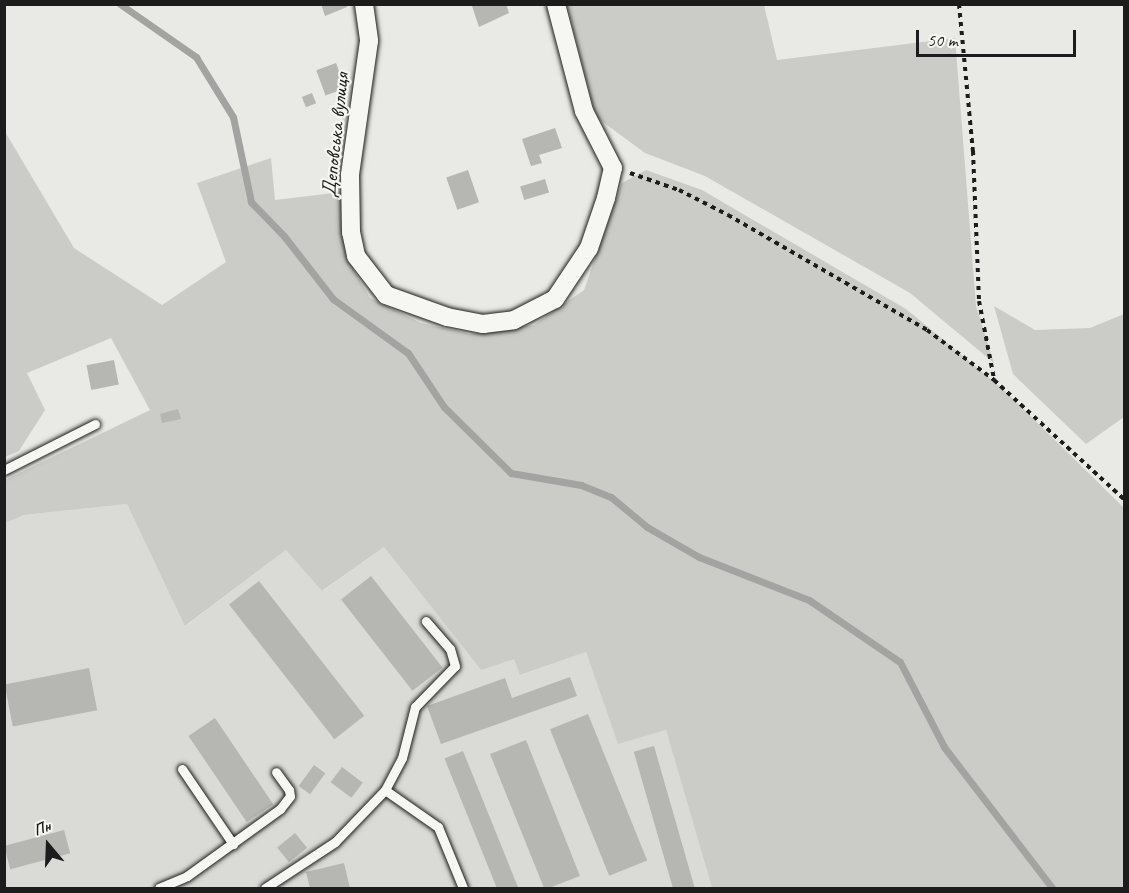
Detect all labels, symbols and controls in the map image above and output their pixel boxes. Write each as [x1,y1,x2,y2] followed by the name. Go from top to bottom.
[919,18,1080,56] scale bar
[927,29,958,51] text: 50 m
[316,72,354,198] street label: Деповська вулиця
[18,815,78,875] north arrow
[31,816,53,840] text: Пн

